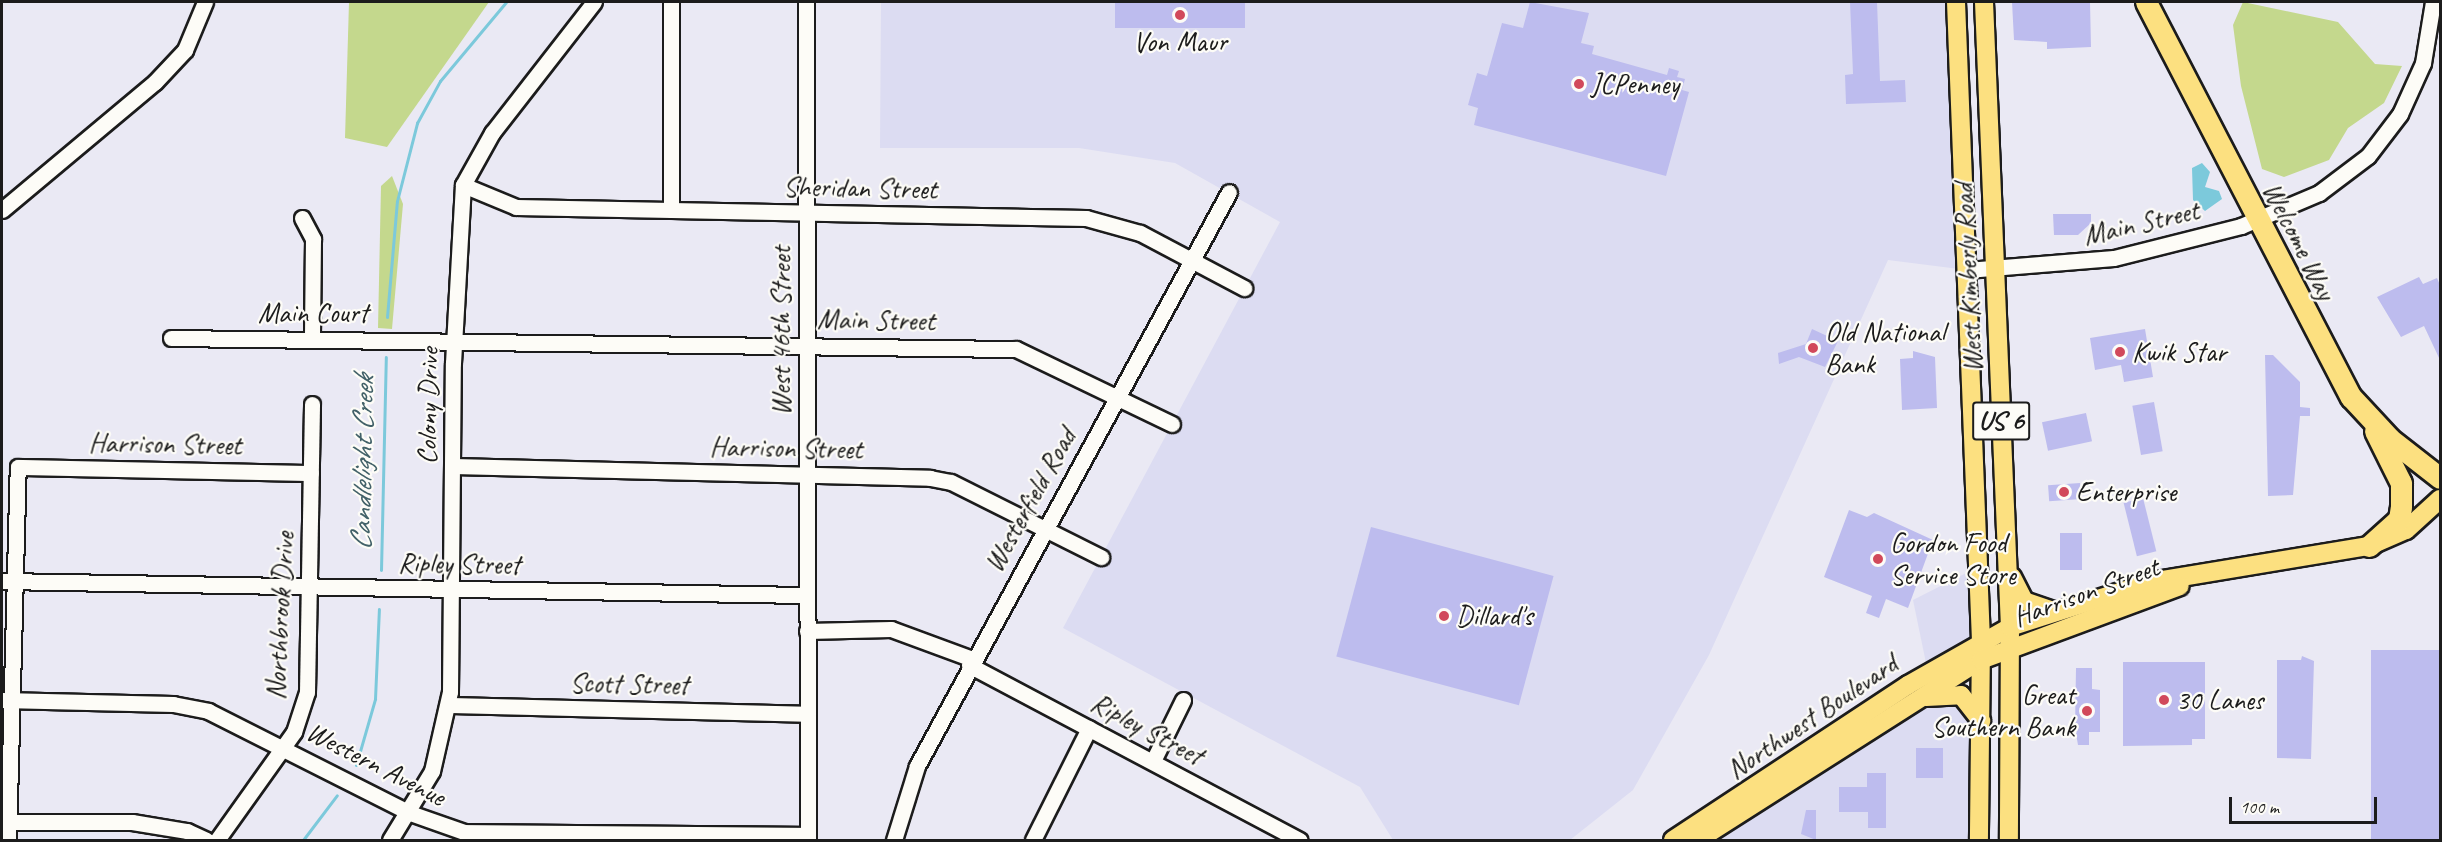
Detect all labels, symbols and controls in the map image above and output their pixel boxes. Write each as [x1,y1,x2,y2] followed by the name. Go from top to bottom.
[1173,8,1187,22] marker: Von Maur
[1133,25,1227,59] place label: Von Maur
[1591,67,1679,101] place label: JCPenney
[1572,77,1586,91] marker: JCPenney
[783,170,937,206] street label: Sheridan Street
[2255,177,2343,305] street label: Welcome Way
[1946,182,1990,374] street label: West Kimberly Road
[2080,193,2202,253] street label: Main Street
[764,246,798,416] street label: West 46th Street
[258,296,368,330] street label: Main Court
[817,302,935,338] street label: Main Street
[1825,315,1945,381] place label: Old National Bank
[2132,335,2228,369] place label: Kwik Star
[1806,341,1820,355] marker: Old National Bank
[2113,345,2127,359] marker: Kwik Star
[410,347,446,465] street label: Colony Drive
[342,375,382,551] water label: Candlelight Creek
[1971,397,2031,445] road number: US 6
[977,422,1083,578] street label: Westerfield Road
[88,426,242,462] street label: Harrison Street
[709,430,863,466] street label: Harrison Street
[2076,475,2176,509] place label: Enterprise
[2057,485,2071,499] marker: Enterprise
[1890,526,2016,592] place label: Gordon Food Service Store
[259,531,301,701] street label: Northbrook Drive
[398,546,520,582] street label: Ripley Street
[2008,550,2164,634] street label: Harrison Street
[1871,552,1885,566] marker: Gordon Food Service Store
[1456,599,1532,633] place label: Dillard's
[1437,609,1451,623] marker: Dillard's
[1720,647,1904,787] street label: Northwest Boulevard
[569,666,689,702] street label: Scott Street
[1931,678,2075,744] place label: Great Southern Bank
[2176,683,2263,717] place label: 30 Lanes
[1085,686,1209,772] street label: Ripley Street
[2157,693,2171,707] marker: 30 Lanes
[2080,704,2094,718] marker: Great Southern Bank
[301,715,451,813] street label: Western Avenue
[2232,785,2380,823] scale bar
[2240,796,2279,818] text: 100 m

